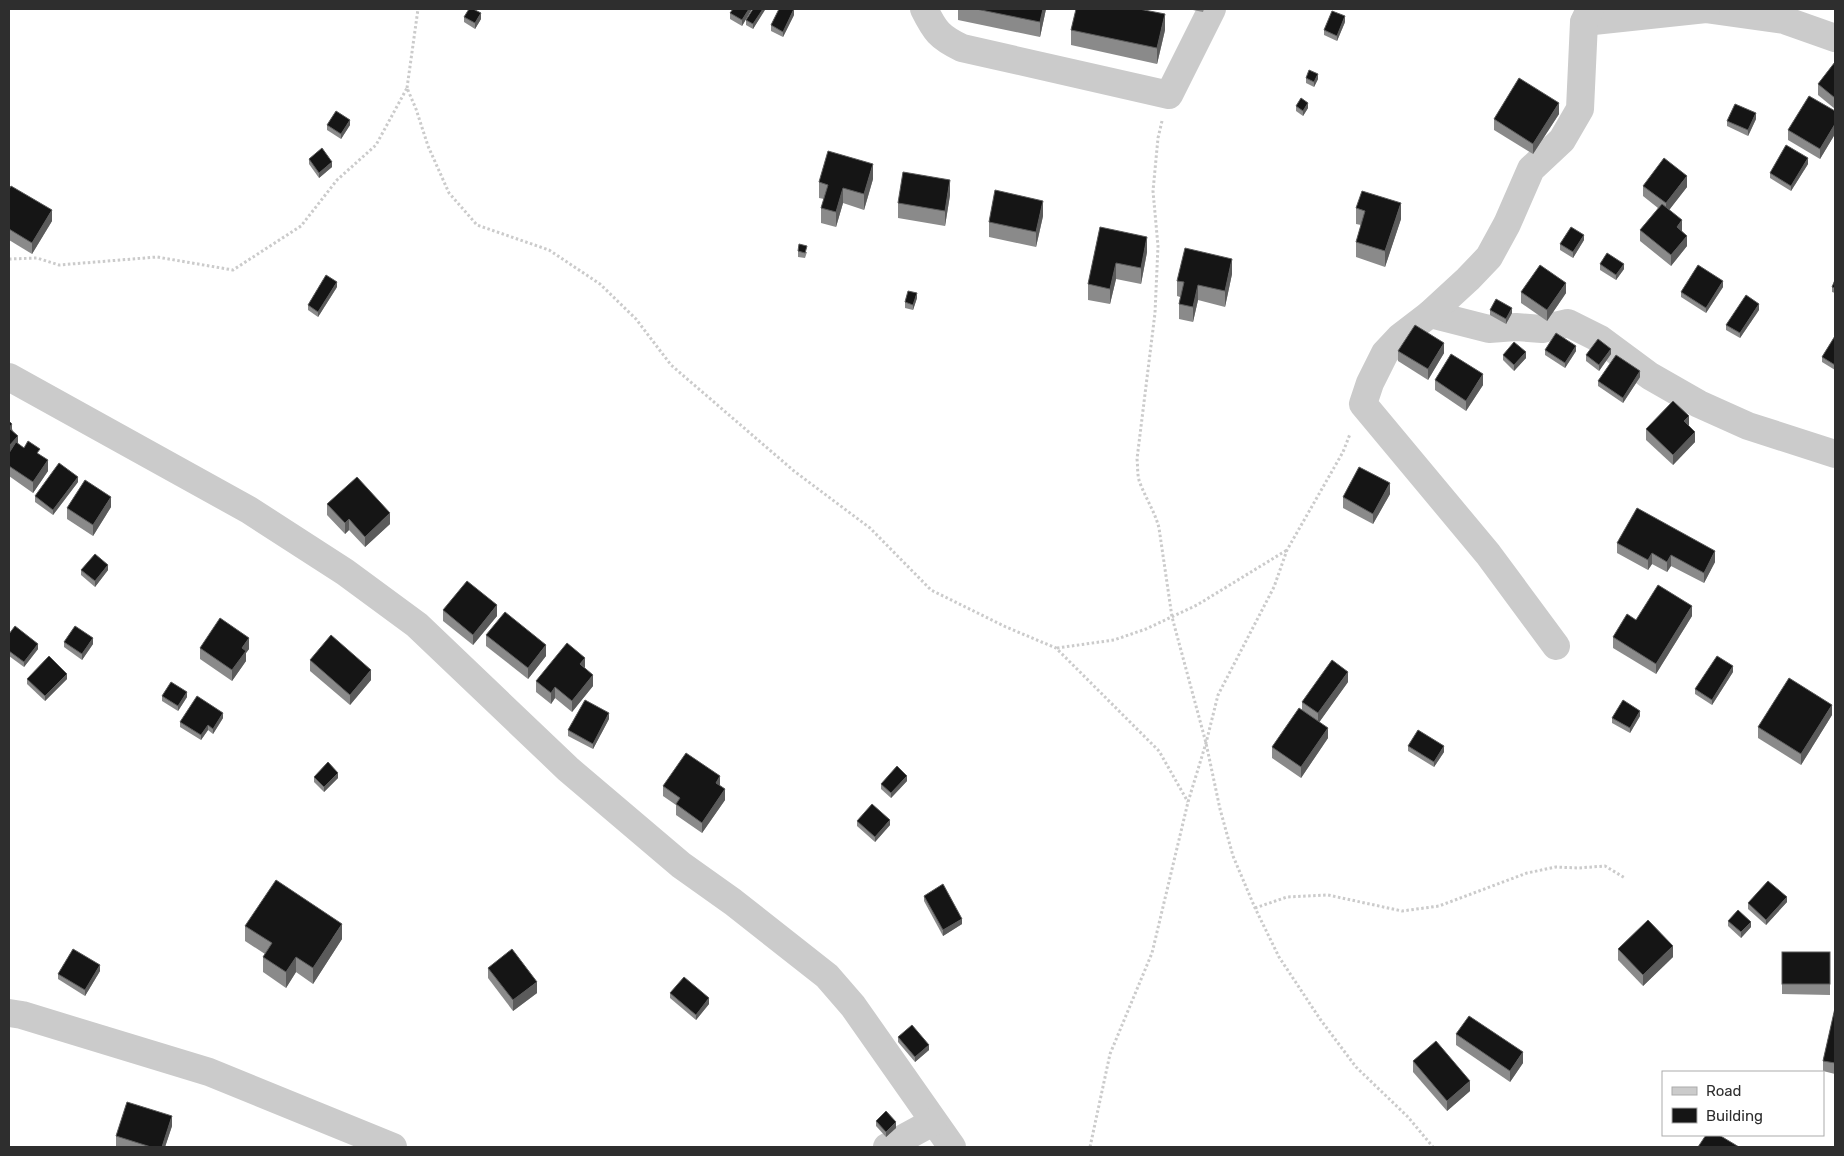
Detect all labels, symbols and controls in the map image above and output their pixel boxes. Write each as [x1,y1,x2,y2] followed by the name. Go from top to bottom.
[1662,1071,1824,1136] legend
[1706,1082,1742,1100] text: Road
[1706,1107,1763,1125] text: Building

